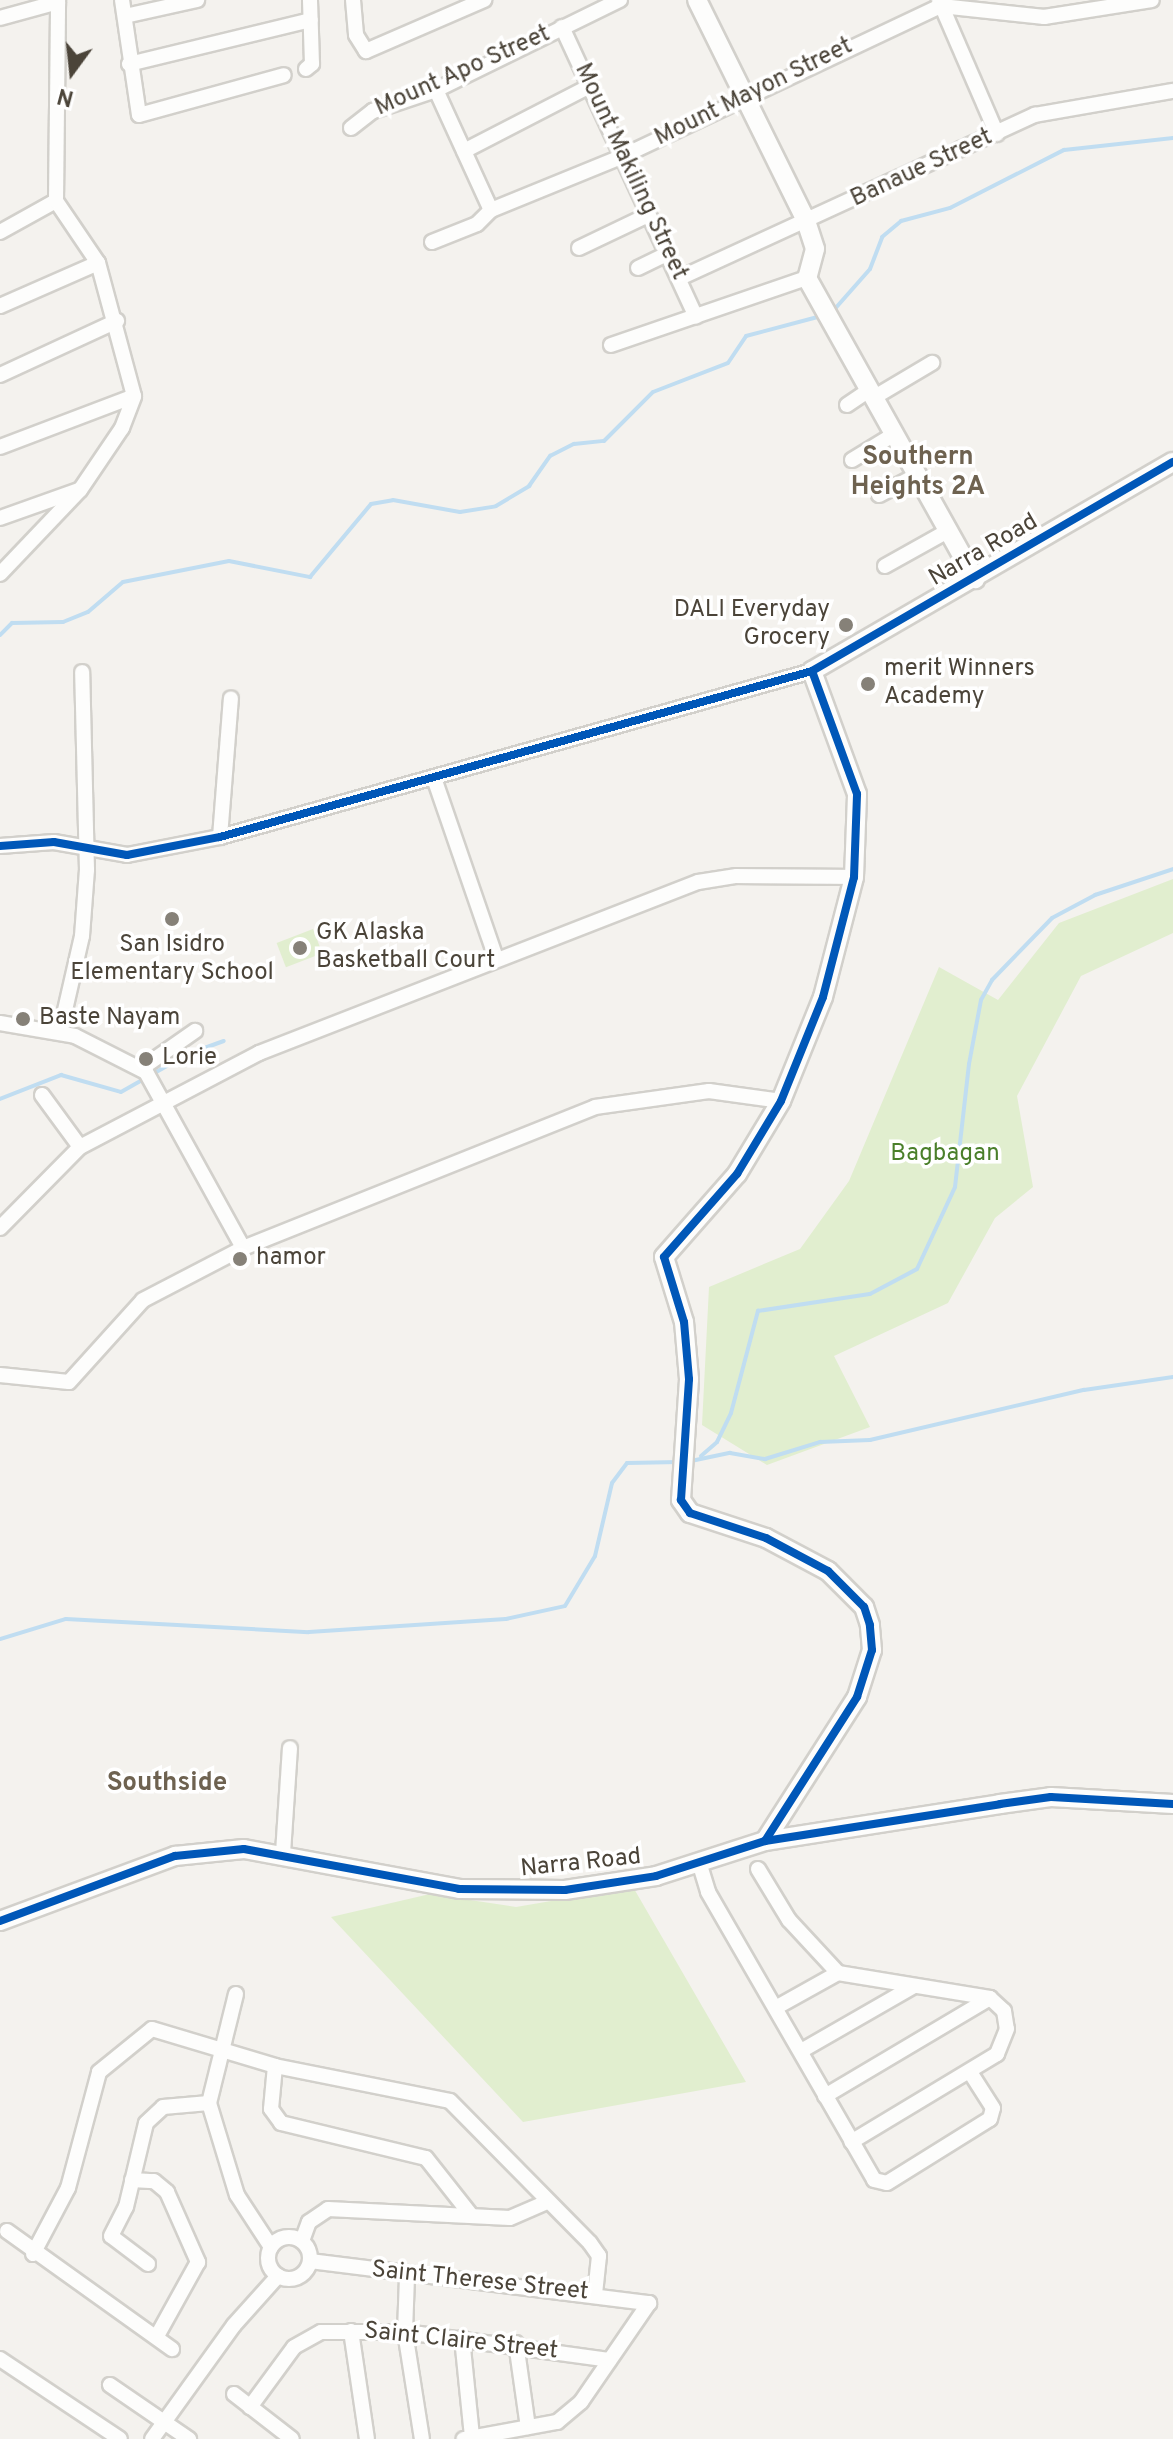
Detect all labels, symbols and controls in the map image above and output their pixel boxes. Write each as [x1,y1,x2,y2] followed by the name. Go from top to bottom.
[371,20,555,124] street label: Mount Apo Street
[32,32,112,112] north arrow
[650,33,858,153] street label: Mount Mayon Street
[567,59,693,285] street label: Mount Makiling Street
[55,81,77,111] text: N
[847,124,997,214] street label: Banaue Street
[851,442,985,504] district label: Southern Heights 2A
[924,508,1044,594] street label: Narra Road
[674,597,830,653] place label: DALI Everyday Grocery
[837,616,855,634] marker: DALI Everyday Grocery
[884,656,1035,712] place label: merit Winners Academy
[859,675,877,693] marker: merit Winners Academy
[163,910,181,928] marker: San Isidro Elementary School
[316,920,495,976] place label: GK Alaska Basketball Court
[70,932,274,988] place label: San Isidro Elementary School
[291,939,309,957] marker: GK Alaska Basketball Court
[39,1005,180,1033] place label: Baste Nayam
[14,1010,32,1028] marker: Baste Nayam
[162,1045,217,1073] place label: Lorie
[137,1050,155,1068] marker: Lorie
[890,1141,1000,1169] park label: Bagbagan
[256,1245,326,1273] place label: hamor
[231,1250,249,1268] marker: hamor
[107,1768,227,1800] district label: Southside
[519,1843,643,1885] street label: Narra Road
[370,2256,590,2308] street label: Saint Therese Street
[363,2317,559,2367] street label: Saint Claire Street

